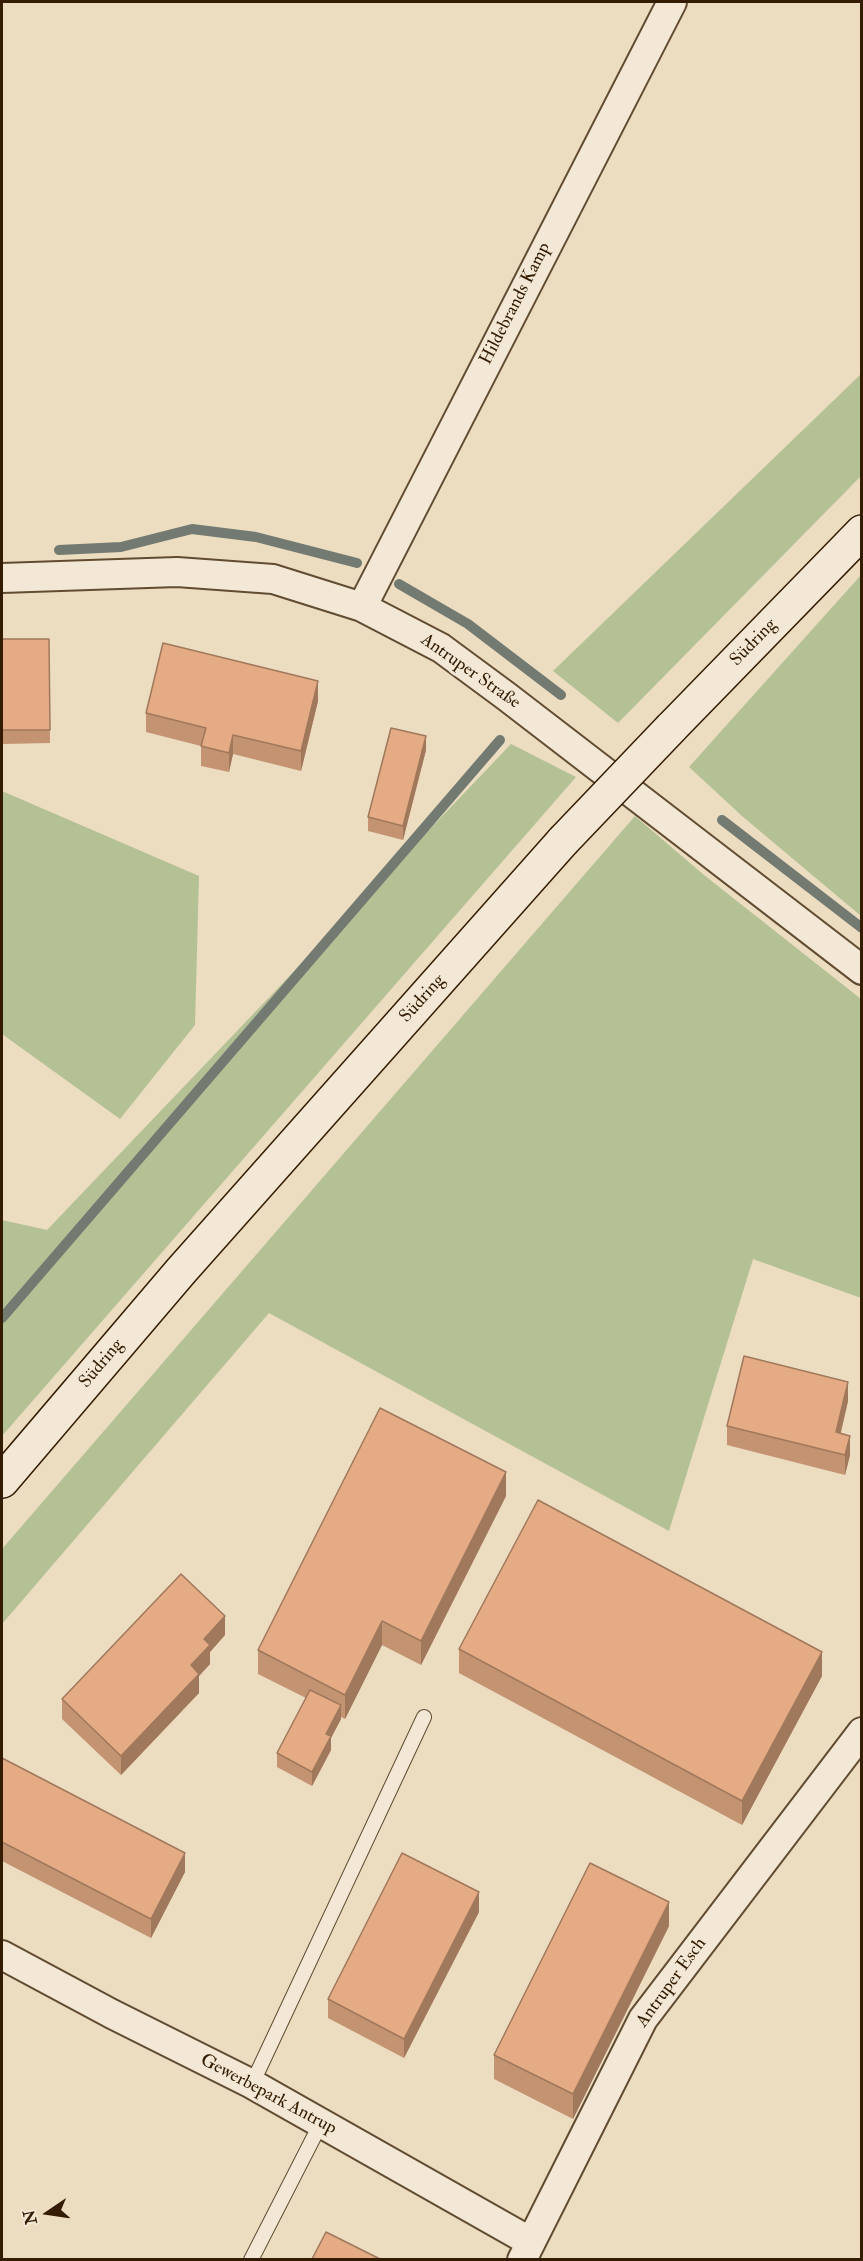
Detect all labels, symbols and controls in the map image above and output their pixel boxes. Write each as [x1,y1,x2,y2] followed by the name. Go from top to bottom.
[476,239,556,369] street label: Hildebrands Kamp
[726,615,782,671] street label: Südring
[416,630,524,714] street label: Antruper Straße
[396,970,450,1028] street label: Südring
[75,1335,129,1393] street label: Südring
[632,1934,712,2032] street label: Antruper Esch
[196,2050,340,2140] street label: Gewerbepark Antrup
[18,2183,78,2243] north arrow
[19,2208,42,2226] text: N

